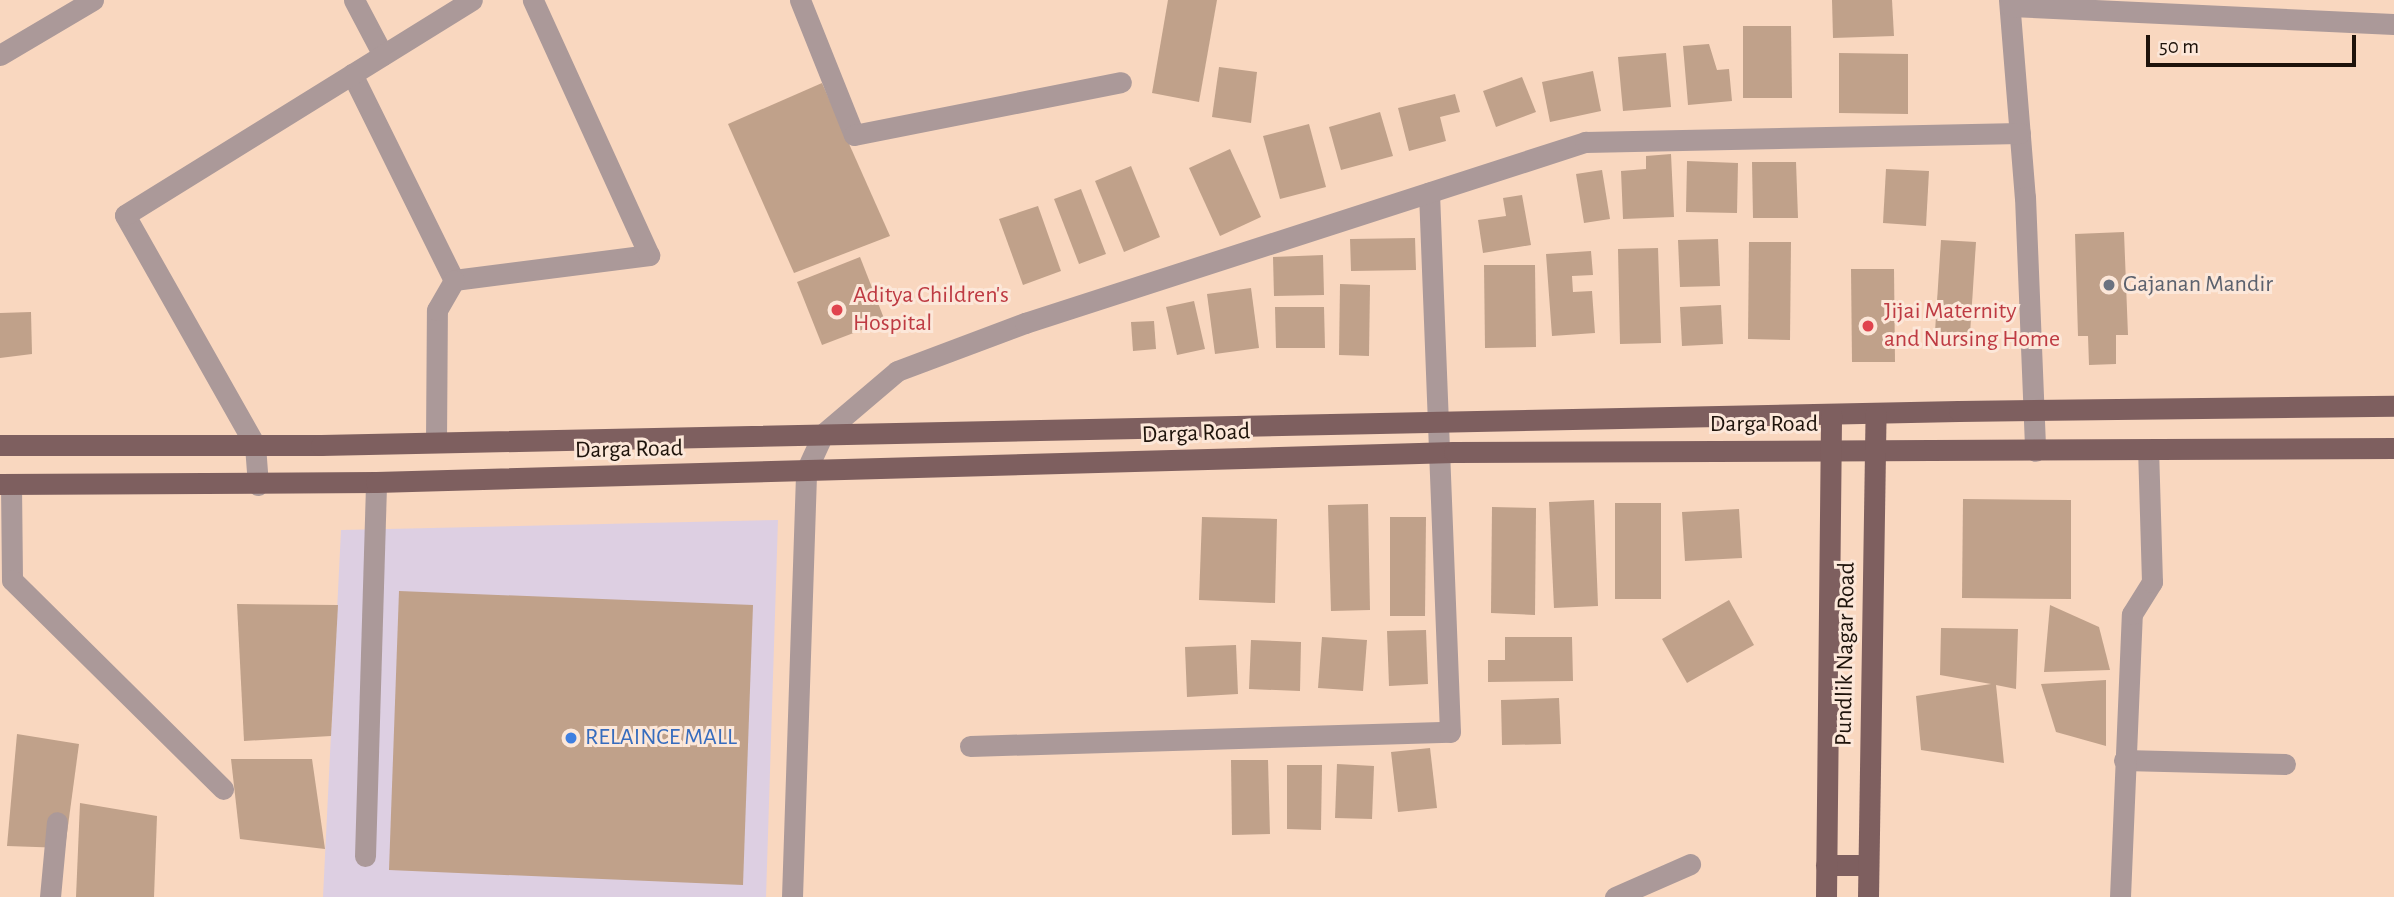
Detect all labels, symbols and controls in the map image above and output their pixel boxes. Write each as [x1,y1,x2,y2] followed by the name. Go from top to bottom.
[2149,21,2359,65] scale bar
[2159,36,2199,57] text: 50 m
[2123,271,2273,299] place label: Gajanan Mandir
[2101,277,2117,293] marker: Gajanan Mandir
[853,282,1009,338] place label: Aditya Children's Hospital
[1884,298,2060,354] place label: Jijai Maternity and Nursing Home
[827,300,847,320] marker: Aditya Children's Hospital
[1858,316,1878,336] marker: Jijai Maternity and Nursing Home
[1710,411,1818,439] street label: Darga Road
[1141,418,1251,450] street label: Darga Road
[575,435,683,465] street label: Darga Road
[1830,562,1862,746] street label: Pundlik Nagar Road
[585,724,737,752] place label: RELAINCE MALL
[563,730,579,746] marker: RELAINCE MALL

